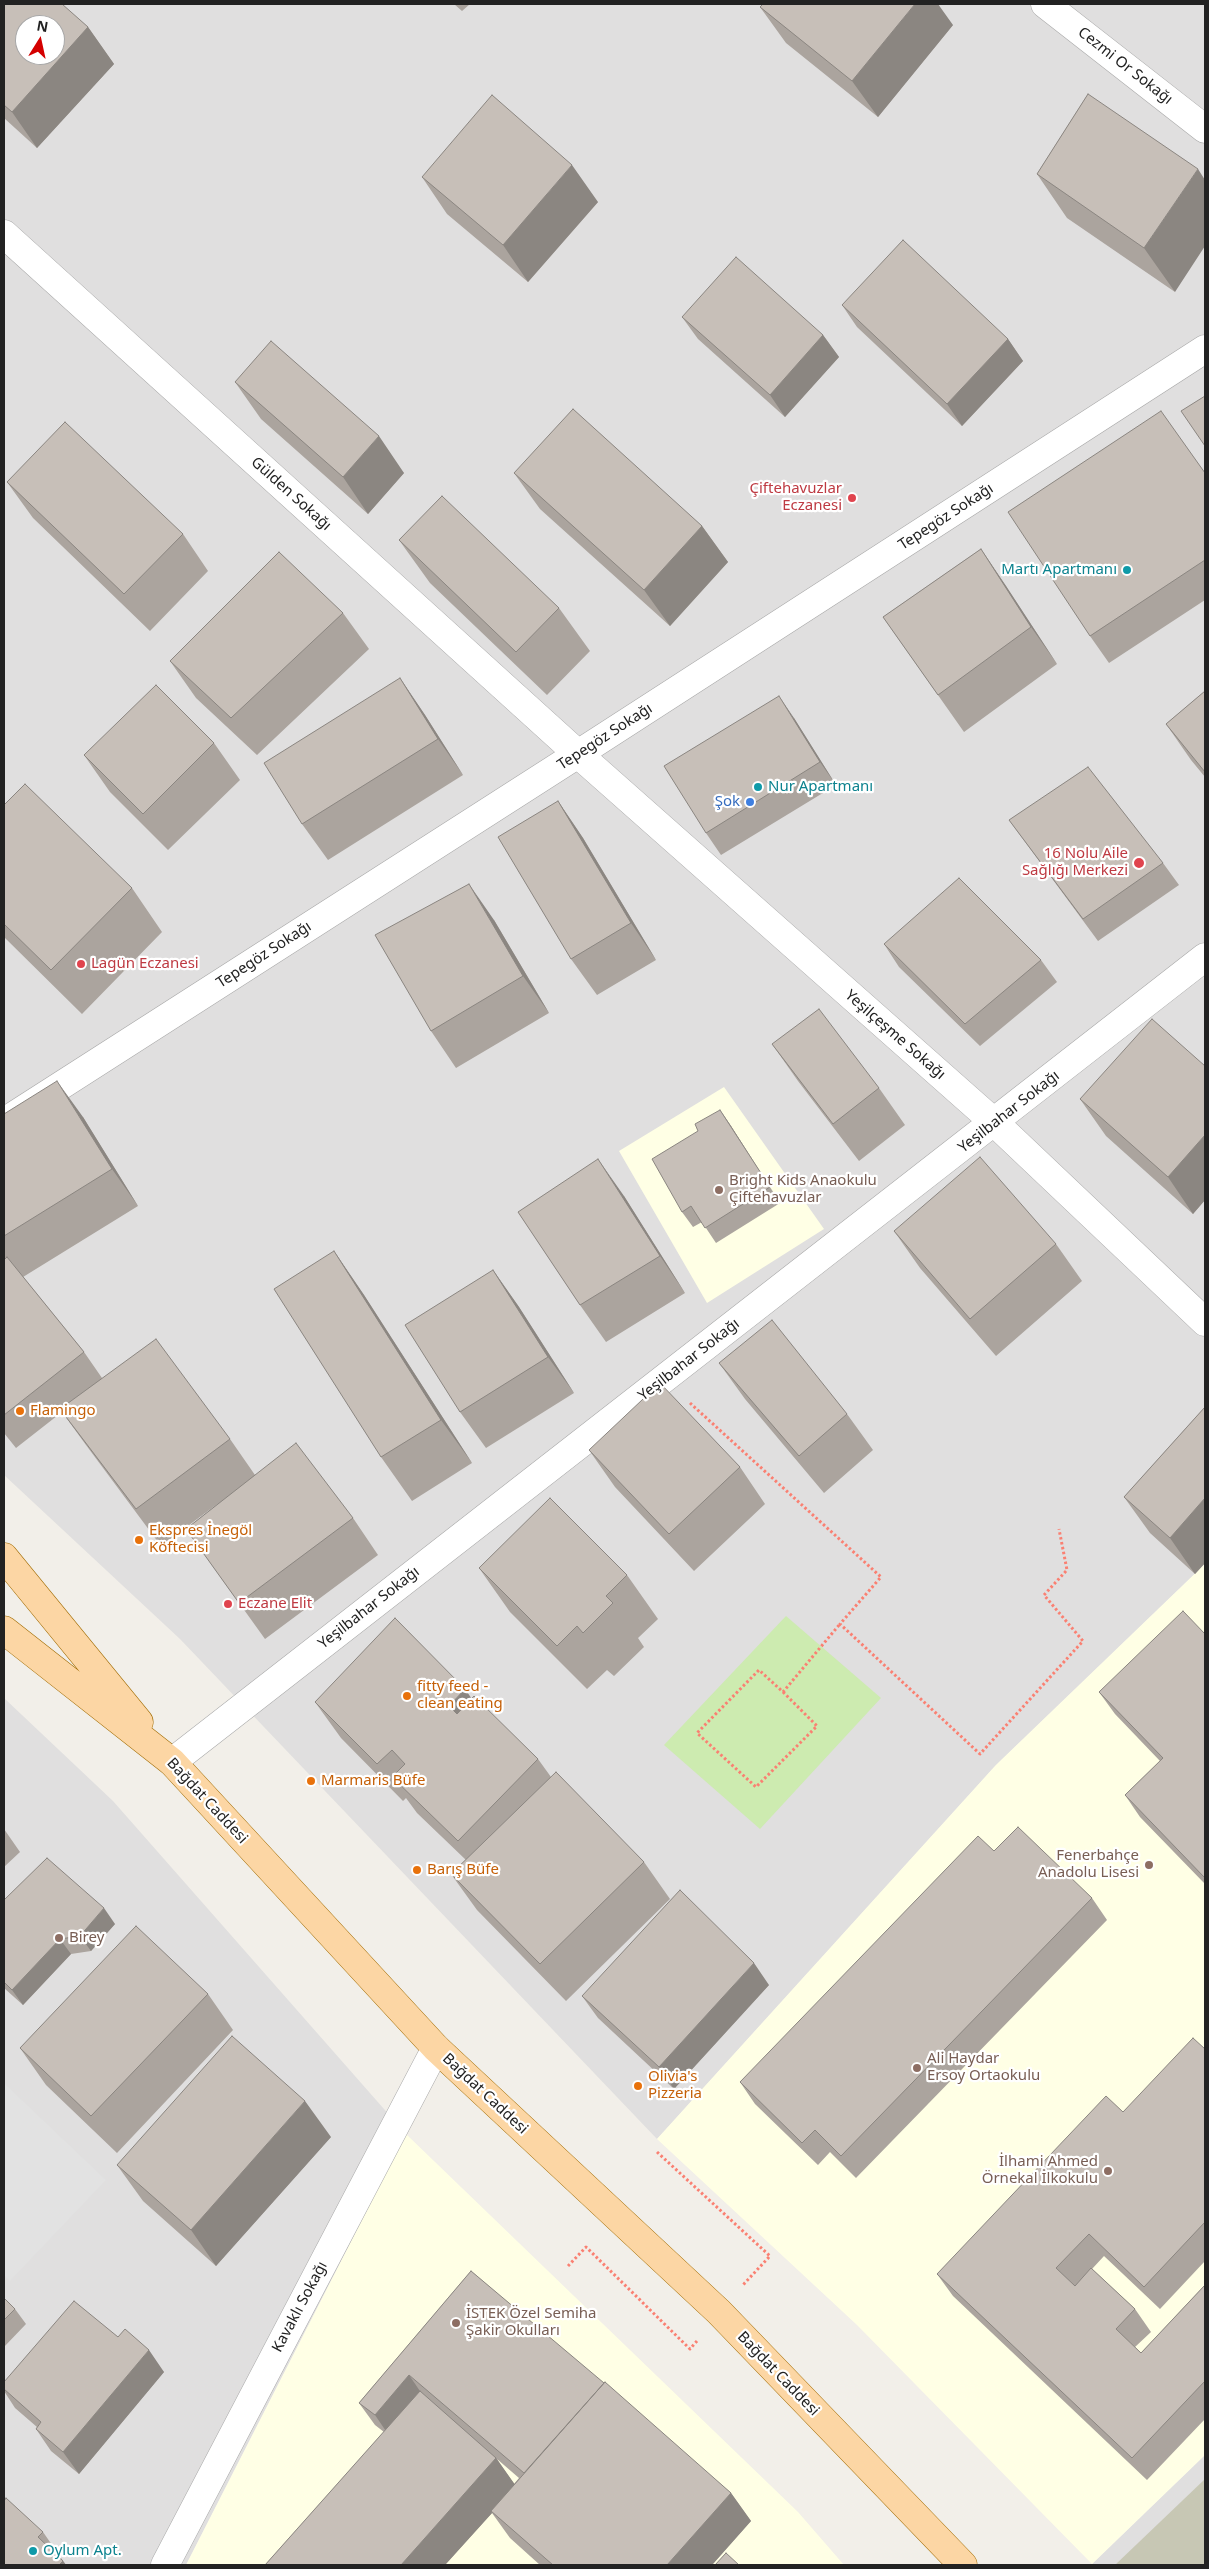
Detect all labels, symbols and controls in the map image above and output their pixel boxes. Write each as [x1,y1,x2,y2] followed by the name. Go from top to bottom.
[15,15,65,65] north arrow
[35,15,50,36] text: N
[1074,23,1176,109] street label: Cezmi Or Sokağı
[247,453,335,535] street label: Gülden Sokağı
[750,480,842,515] place label: Çiftehavuzlar Eczanesi
[895,480,997,554] street label: Tepegöz Sokağı
[846,492,858,504] marker: Çiftehavuzlar Eczanesi
[1001,561,1117,579] place label: Martı Apartmanı
[1121,564,1133,576] marker: Martı Apartmanı
[554,700,656,774] street label: Tepegöz Sokağı
[768,778,873,796] place label: Nur Apartmanı
[752,781,764,793] marker: Nur Apartmanı
[715,793,740,811] place label: Şok
[744,796,756,808] marker: Şok
[1022,845,1128,880] place label: 16 Nolu Aile Sağlığı Merkezi
[1132,856,1146,870] marker: 16 Nolu Aile Sağlığı Merkezi
[213,918,315,992] street label: Tepegöz Sokağı
[91,955,199,973] place label: Lagün Eczanesi
[75,958,87,970] marker: Lagün Eczanesi
[841,986,949,1084] street label: Yeşilçeşme Sokağı
[955,1067,1063,1157] street label: Yeşilbahar Sokağı
[729,1172,877,1207] place label: Bright Kids Anaokulu Çiftehavuzlar
[713,1184,725,1196] marker: Bright Kids Anaokulu Çiftehavuzlar
[635,1315,743,1405] street label: Yeşilbahar Sokağı
[30,1402,96,1420] place label: Flamingo
[14,1405,26,1417] marker: Flamingo
[149,1522,252,1557] place label: Ekspres İnegöl Köftecisi
[133,1534,145,1546] marker: Ekspres İnegöl Köftecisi
[315,1563,423,1653] street label: Yeşilbahar Sokağı
[238,1595,312,1613] place label: Eczane Elit
[222,1598,234,1610] marker: Eczane Elit
[417,1678,503,1713] place label: fitty feed - clean eating
[401,1690,413,1702] marker: fitty feed - clean eating
[163,1755,251,1847] street label: Bağdat Caddesi
[321,1772,425,1790] place label: Marmaris Büfe
[305,1775,317,1787] marker: Marmaris Büfe
[1038,1847,1139,1882] place label: Fenerbahçe Anadolu Lisesi
[1143,1859,1155,1871] marker: Fenerbahçe Anadolu Lisesi
[427,1861,499,1879] place label: Barış Büfe
[411,1864,423,1876] marker: Barış Büfe
[69,1929,104,1947] place label: Birey
[53,1932,65,1944] marker: Birey
[439,2050,531,2138] street label: Bağdat Caddesi
[927,2050,1040,2085] place label: Ali Haydar Ersoy Ortaokulu
[911,2062,923,2074] marker: Ali Haydar Ersoy Ortaokulu
[648,2068,702,2103] place label: Olivia's Pizzeria
[632,2080,644,2092] marker: Olivia's Pizzeria
[982,2153,1098,2188] place label: İlhami Ahmed Örnekal İlkokulu
[1102,2165,1114,2177] marker: İlhami Ahmed Örnekal İlkokulu
[269,2259,331,2355] street label: Kavaklı Sokağı
[466,2305,596,2340] place label: İSTEK Özel Semiha Şakir Okulları
[450,2317,462,2329] marker: İSTEK Özel Semiha Şakir Okulları
[733,2328,823,2420] street label: Bağdat Caddesi
[43,2542,122,2560] place label: Oylum Apt.
[27,2545,39,2557] marker: Oylum Apt.

